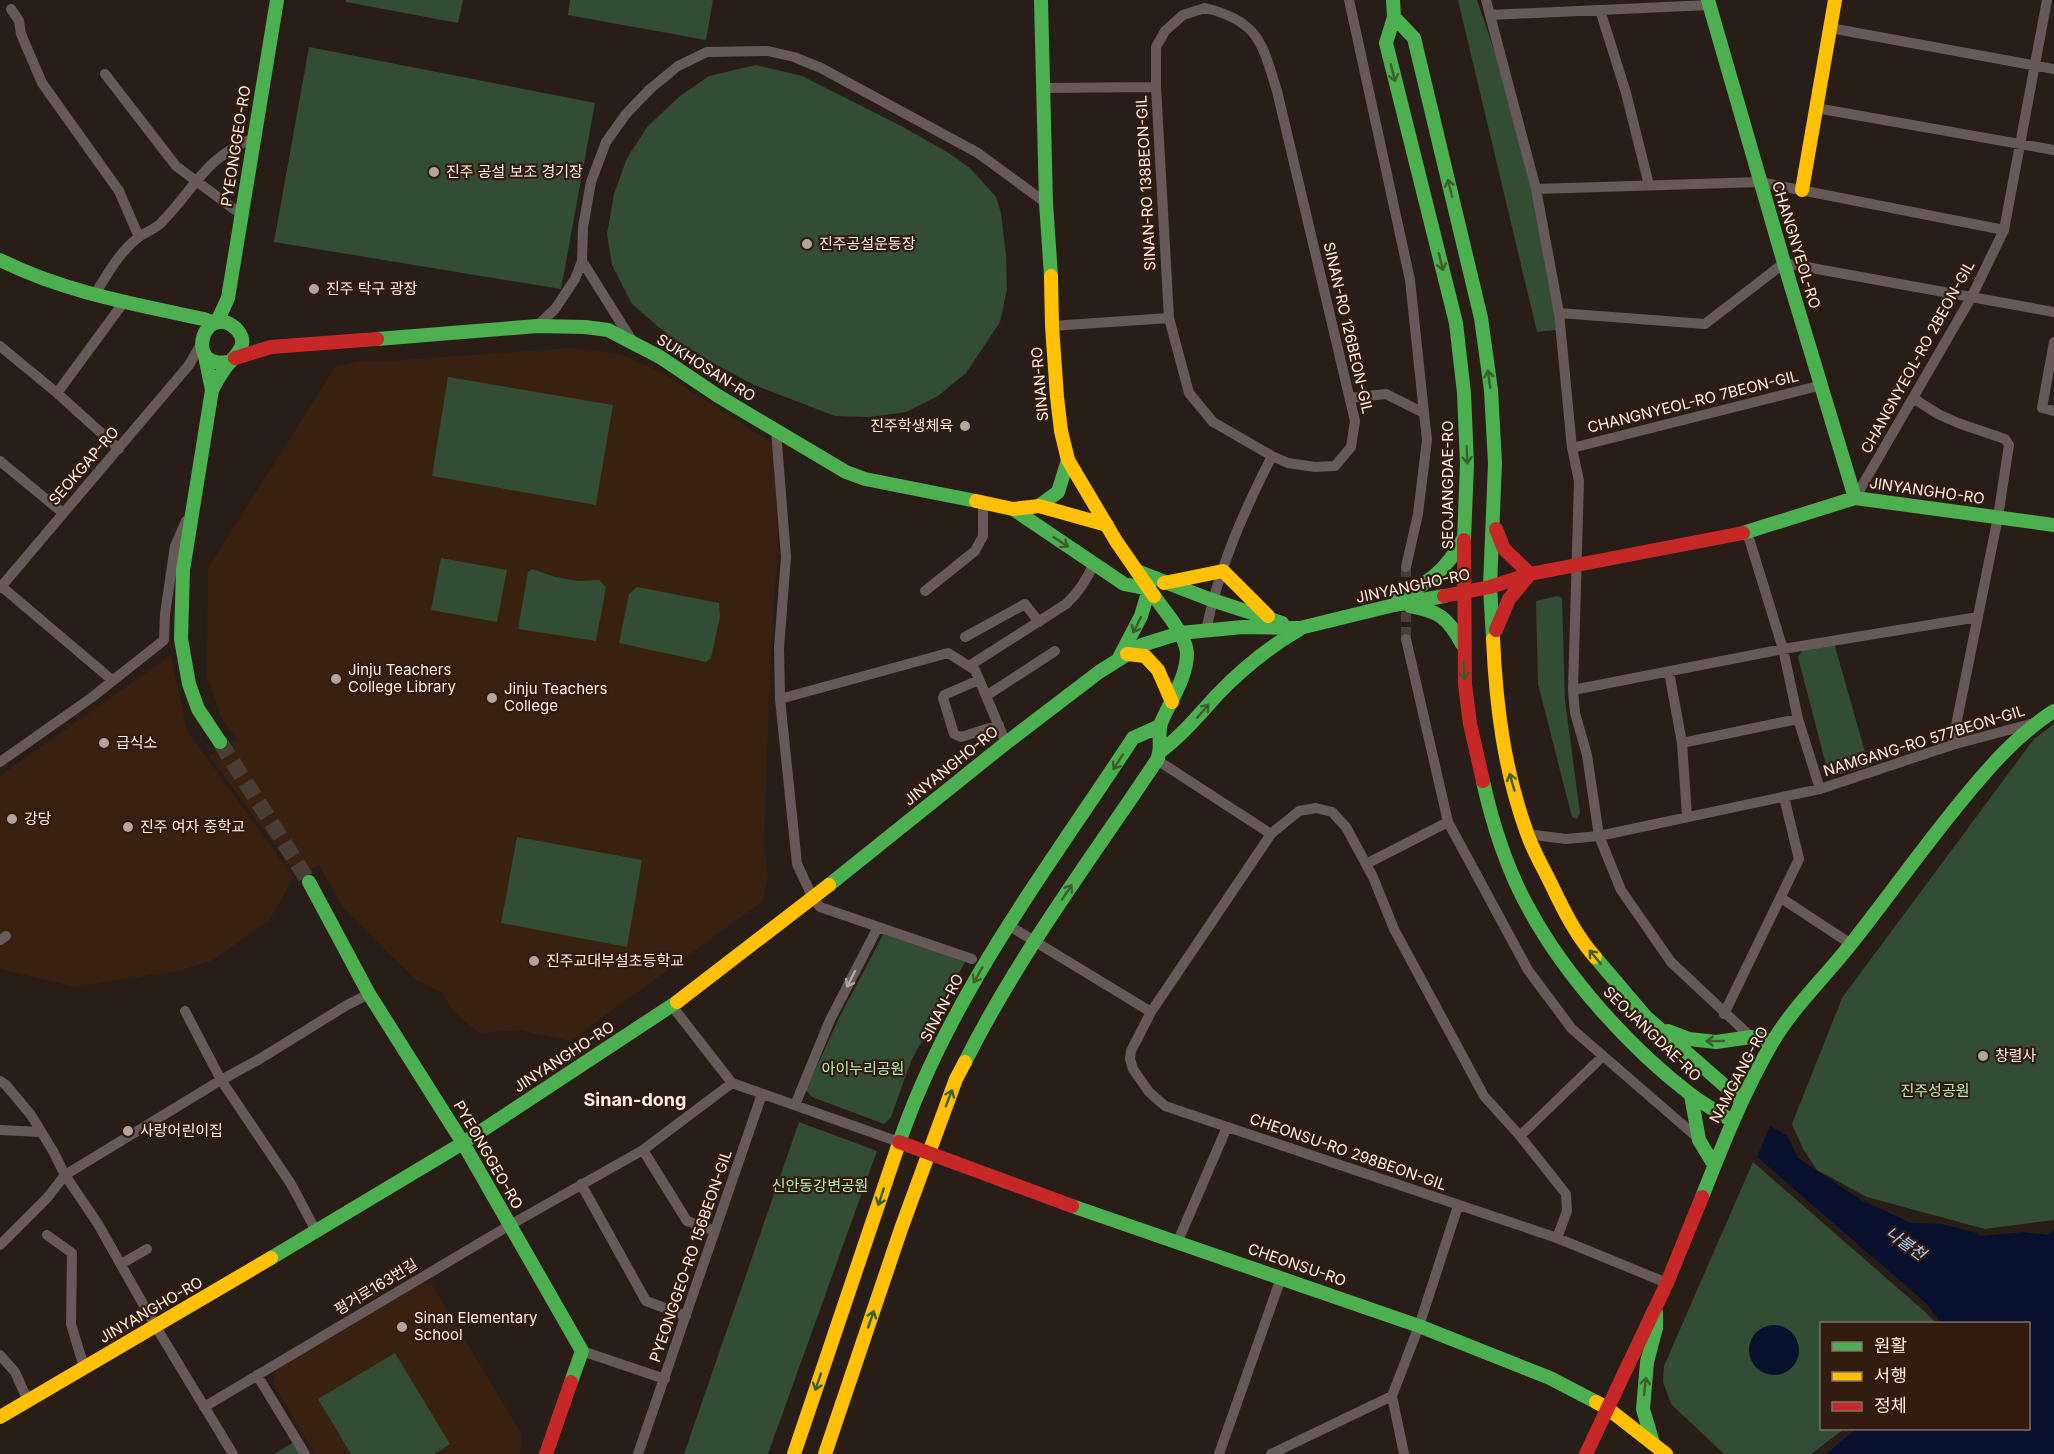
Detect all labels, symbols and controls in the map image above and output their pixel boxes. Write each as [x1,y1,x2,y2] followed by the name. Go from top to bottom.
[1388,63,1400,82] one-way arrow
[217,84,254,208] street label: PYEONGGEO-RO
[1131,95,1160,271] street label: SINAN-RO 138BEON-GIL
[446,162,583,181] place label: 진주 공설 보조 경기장
[427,165,441,179] marker: 진주 공설 보조 경기장
[1443,179,1455,198] one-way arrow
[1768,179,1825,311] street label: CHANGNYEOL-RO
[819,234,916,253] place label: 진주공설운동장
[800,237,814,251] marker: 진주공설운동장
[1319,240,1377,416] street label: SINAN-RO 126BEON-GIL
[1435,253,1447,272] one-way arrow
[1856,257,1979,457] street label: CHANGNYEOL-RO 2BEON-GIL
[326,279,417,298] place label: 진주 탁구 광장
[307,282,321,296] marker: 진주 탁구 광장
[653,330,759,406] street label: SUKHOSAN-RO
[1027,346,1052,422] street label: SINAN-RO
[1585,366,1800,437] street label: CHANGNYEOL-RO 7BEON-GIL
[1484,370,1495,389] one-way arrow
[870,416,953,435] place label: 진주학생체육
[958,419,972,433] marker: 진주학생체육
[1438,421,1457,549] street label: SEOJANGDAE-RO
[44,423,123,509] street label: SEOKGAP-RO
[1461,444,1472,464] one-way arrow
[1868,473,1986,508] street label: JINYANGHO-RO
[1052,536,1069,548] one-way arrow
[1354,564,1472,607] street label: JINYANGHO-RO
[1130,615,1142,633] one-way arrow
[348,660,456,696] place label: Jinju Teachers College Library
[1458,660,1469,680] one-way arrow
[329,672,343,686] marker: Jinju Teachers College Library
[504,679,607,715] place label: Jinju Teachers College
[485,691,499,705] marker: Jinju Teachers College
[1821,701,2027,780] street label: NAMGANG-RO 577BEON-GIL
[1196,704,1210,719] one-way arrow
[899,722,1002,810] street label: JINYANGHO-RO
[116,733,158,752] place label: 급식소
[97,736,111,750] marker: 급식소
[1111,753,1123,770] one-way arrow
[1506,773,1517,792] one-way arrow
[24,809,52,828] place label: 강당
[5,812,19,826] marker: 강당
[140,817,245,836] place label: 진주 여자 중학교
[121,820,135,834] marker: 진주 여자 중학교
[1061,884,1073,901] one-way arrow
[1588,950,1602,965] one-way arrow
[546,951,684,970] place label: 진주교대부설초등학교
[527,954,541,968] marker: 진주교대부설초등학교
[972,966,983,984] one-way arrow
[845,970,856,988] one-way arrow
[916,970,967,1045] street label: SINAN-RO
[1599,982,1705,1085] street label: SEOJANGDAE-RO
[510,1017,618,1096] street label: JINYANGHO-RO
[1705,1023,1772,1126] street label: NAMGANG-RO
[1706,1035,1726,1047] one-way arrow
[1995,1046,2037,1065] place label: 창렬사
[1976,1049,1990,1063] marker: 창렬사
[822,1059,904,1078] park label: 아이누리공원
[1900,1081,1970,1100] park label: 진주성공원
[584,1089,686,1110] district label: Sinan-dong
[944,1089,955,1107] one-way arrow
[450,1097,527,1213] street label: PYEONGGEO-RO
[1247,1109,1449,1194] street label: CHEONSU-RO 298BEON-GIL
[140,1121,223,1140] place label: 사랑어린이집
[121,1124,135,1138] marker: 사랑어린이집
[645,1147,736,1365] street label: PYEONGGEO-RO 156BEON-GIL
[772,1176,868,1195] park label: 신안동강변공원
[875,1187,886,1206] one-way arrow
[1882,1222,1932,1265] water label: 나불천
[1246,1239,1349,1290] street label: CHEONSU-RO
[331,1254,421,1319] street label: 평거로163번길
[96,1272,206,1347] street label: JINYANGHO-RO
[414,1308,538,1344] place label: Sinan Elementary School
[866,1310,877,1329] one-way arrow
[395,1320,409,1334] marker: Sinan Elementary School
[1820,1322,2030,1430] legend
[1874,1335,1907,1356] text: 원활
[1874,1365,1907,1386] text: 서행
[812,1372,823,1391] one-way arrow
[1640,1377,1651,1397] one-way arrow
[1874,1395,1907,1416] text: 정체

